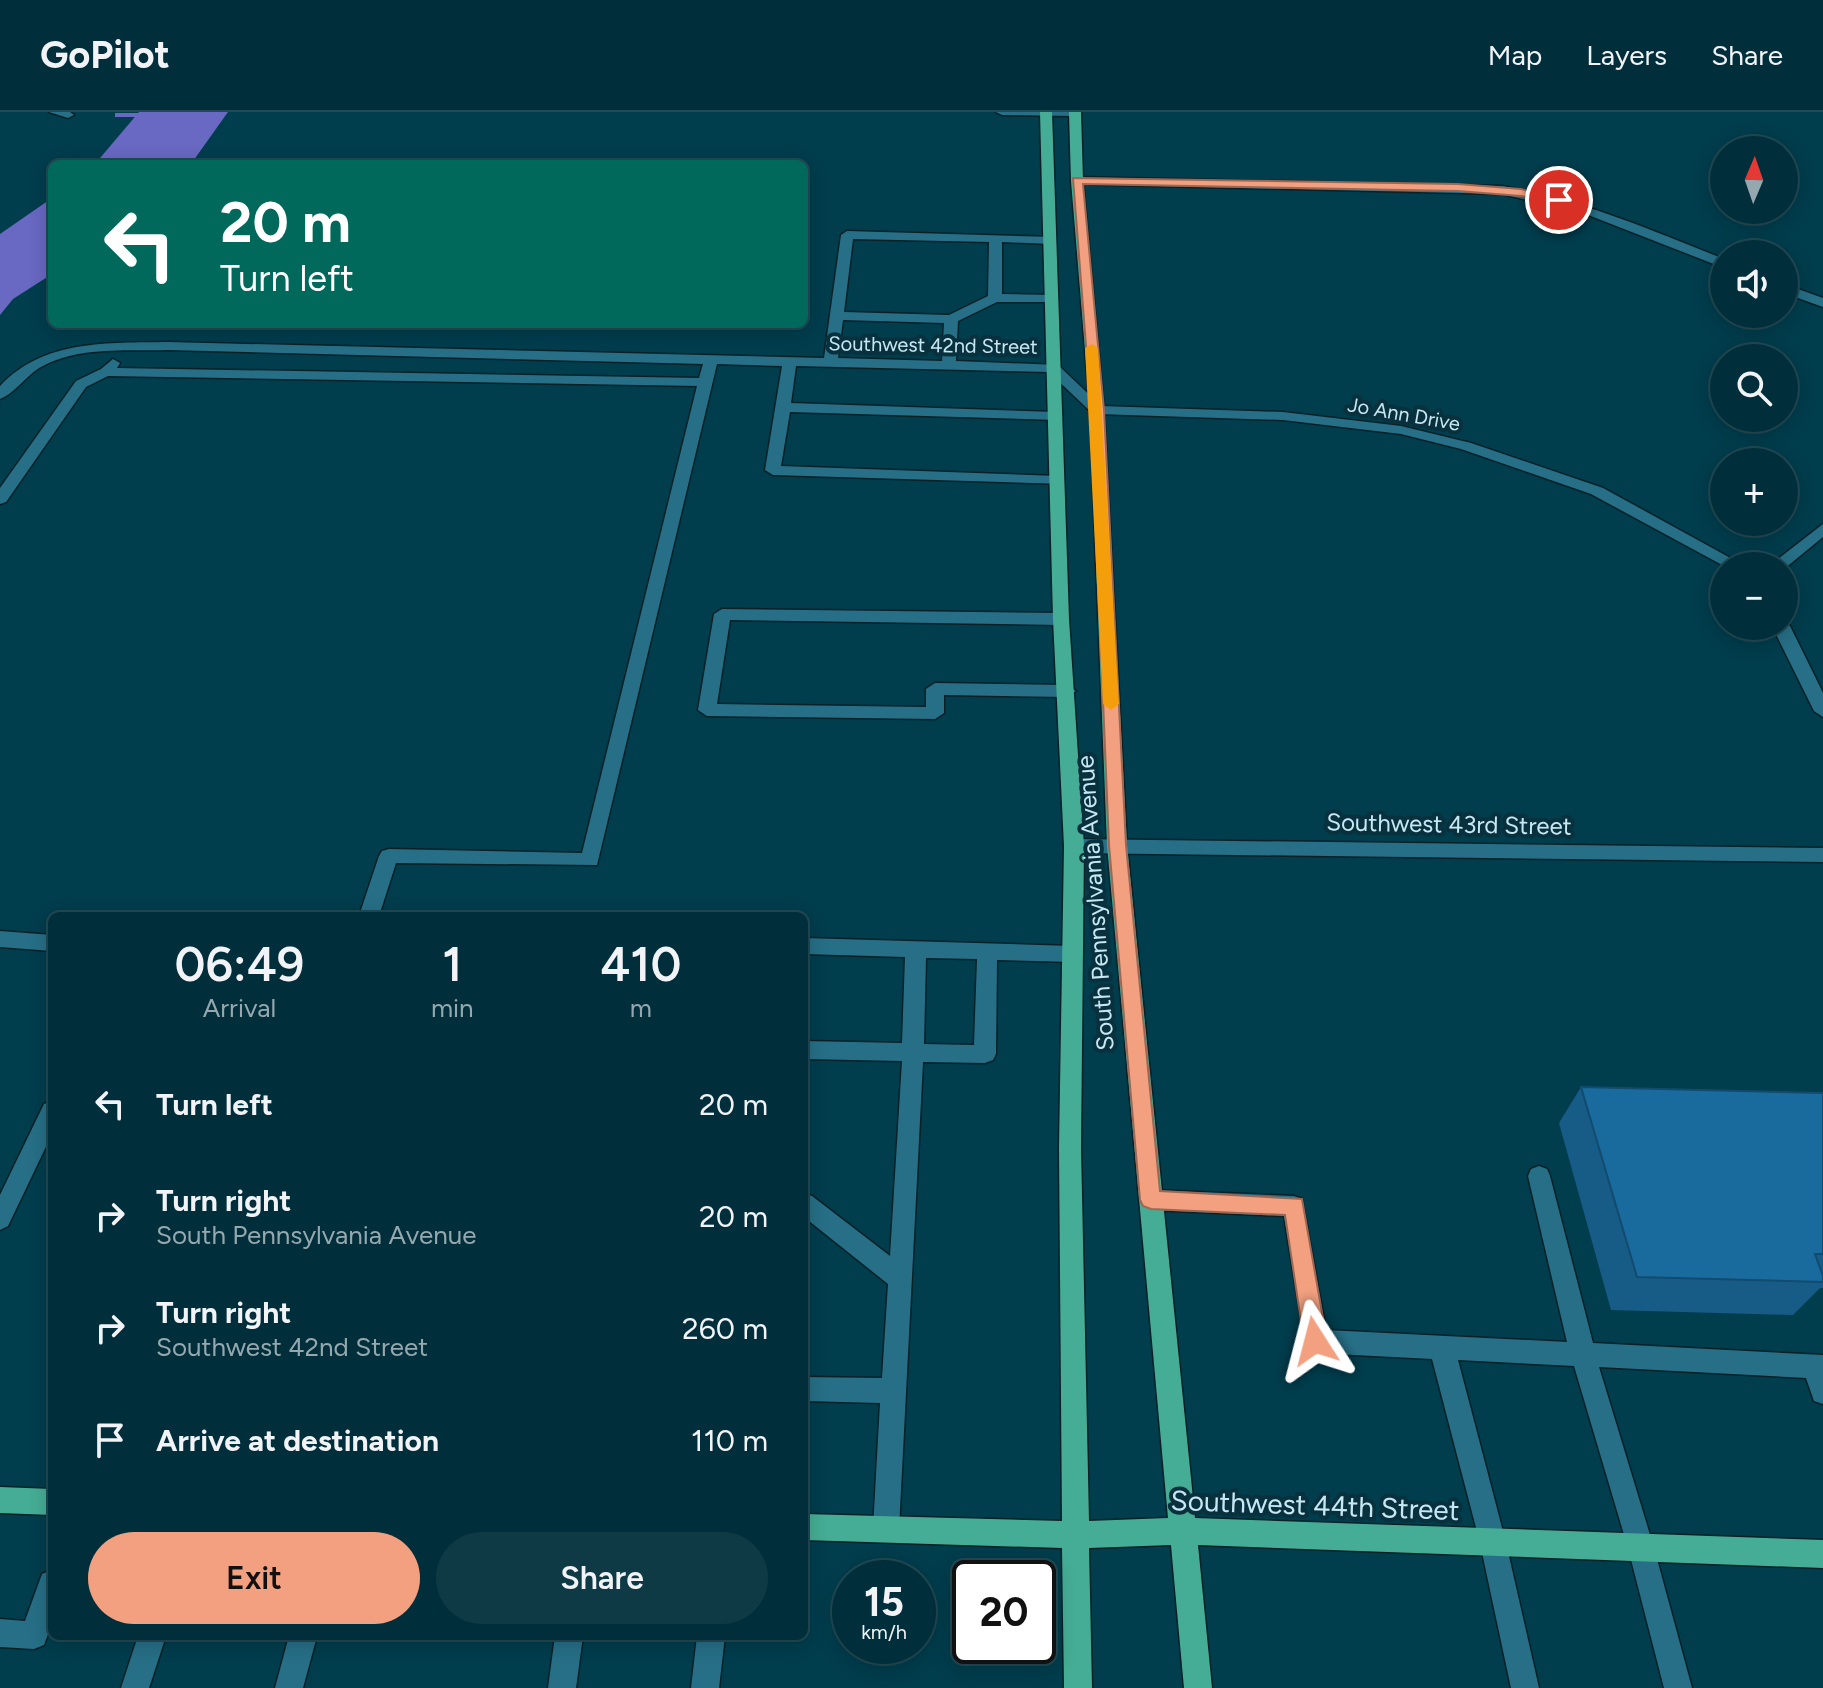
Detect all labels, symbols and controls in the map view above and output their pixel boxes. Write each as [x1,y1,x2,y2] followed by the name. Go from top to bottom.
[40,32,170,78] text: GoPilot
[1488,38,1542,72] text: Map
[1586,38,1667,72] text: Layers
[1711,38,1783,72] text: Share
[1710,136,1798,224] north arrow
[1710,136,1798,640] map controls
[1525,166,1593,234] pin
[1537,178,1581,222] icon: arrive
[220,189,351,256] text: 20 m
[88,192,192,296] icon: left
[1710,240,1798,328] button: sound
[220,257,354,300] text: Turn left
[828,331,1038,359] street label: Southwest 42nd Street
[1710,344,1798,432] button: search
[1346,392,1462,436] street label: Jo Ann Drive
[1710,448,1798,536] button: +
[1710,552,1798,640] button: −
[1070,754,1120,1052] street label: South Pennsylvania Avenue
[1326,807,1572,841] street label: Southwest 43rd Street
[175,935,304,993] text: 06:49
[442,935,462,993] text: 1
[600,935,681,993] text: 410
[203,992,276,1024] text: Arrival
[431,992,474,1024] text: min
[630,992,652,1024] text: m
[88,1082,132,1126] icon: left
[156,1086,273,1123] text: Turn left
[699,1086,768,1123] text: 20 m
[156,1182,291,1219] text: Turn right
[88,1194,132,1238] icon: right
[699,1198,768,1235] text: 20 m
[156,1219,476,1251] text: South Pennsylvania Avenue
[156,1294,291,1331] text: Turn right
[1273,1299,1357,1383] position arrow
[88,1306,132,1350] icon: right
[682,1310,768,1347] text: 260 m
[156,1331,428,1363] text: Southwest 42nd Street
[88,1418,132,1462] icon: arrive
[156,1422,439,1459] text: Arrive at destination
[691,1422,768,1459] text: 110 m
[1170,1483,1460,1527] street label: Southwest 44th Street
[88,1532,420,1624] button: Exit
[436,1532,768,1624] button: Share
[952,1560,1056,1664] speed limit sign: 20
[864,1578,904,1626] text: 15
[861,1620,907,1644] text: km/h

